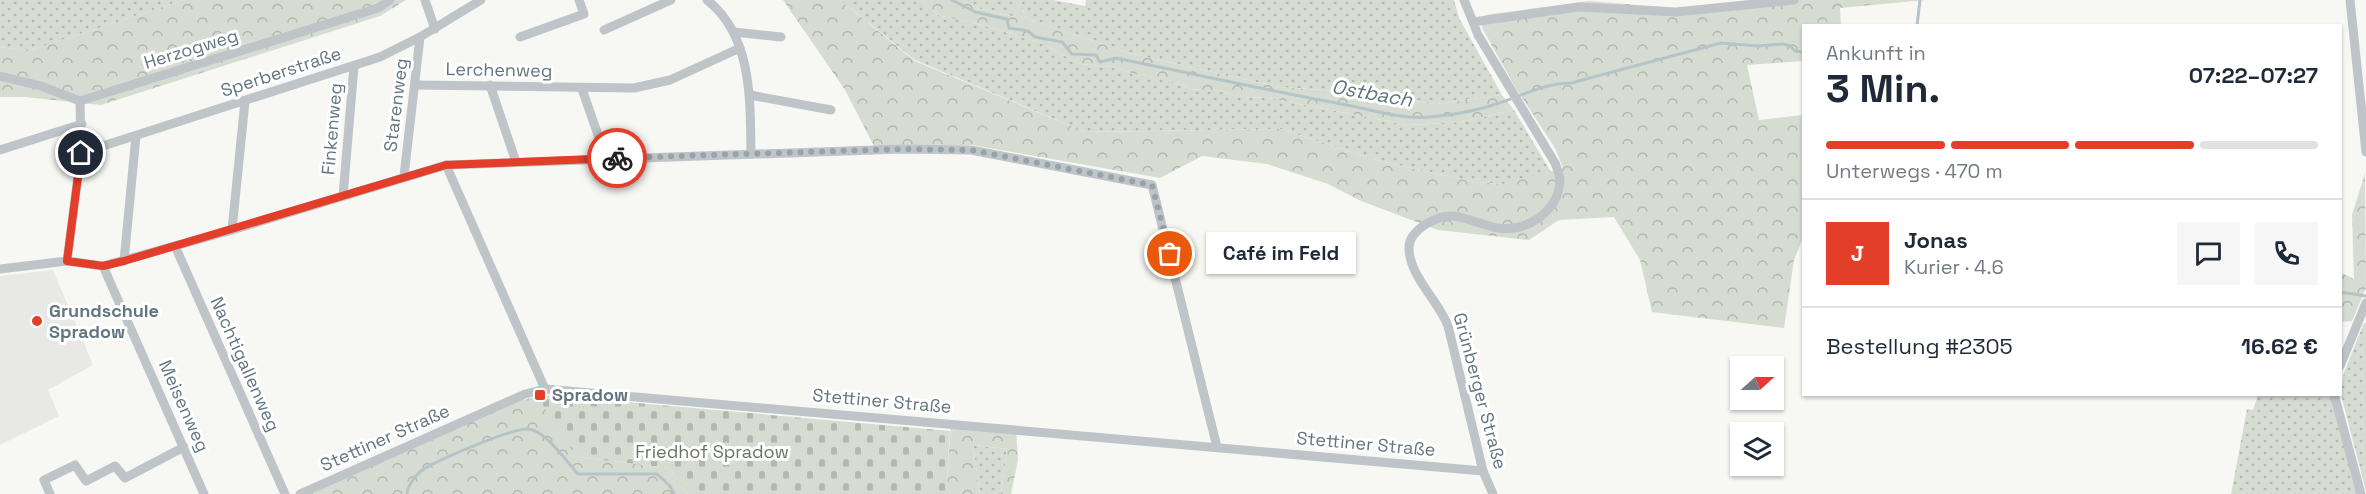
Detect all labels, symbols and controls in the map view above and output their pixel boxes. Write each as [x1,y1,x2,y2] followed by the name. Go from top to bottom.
[141,23,241,74] street label: Herzogweg
[1826,40,1926,66] text: Ankunft in
[218,41,344,102] street label: Sperberstraße
[378,57,413,153] street label: Starenweg
[445,57,553,82] street label: Lerchenweg
[2189,61,2318,89] text: 07:22–07:27
[1826,64,1940,113] text: 3 Min.
[1330,73,1415,113] water label: Ostbach
[316,82,347,176] street label: Finkenweg
[55,127,106,178] pin
[587,128,647,188] courier
[64,136,97,169] icon: home
[601,142,634,175] icon: bike
[1826,158,2003,184] text: Unterwegs · 470 m
[2177,222,2240,285] button: chat
[2255,222,2318,285] button: phone
[1904,226,1968,254] text: Jonas
[1144,228,1195,279] pin
[1206,233,1356,275] callout: Café im Feld
[1153,237,1186,270] icon: bag
[1851,239,1864,267] text: J
[1223,240,1339,266] text: Café im Feld
[1904,254,2004,280] text: Kurier · 4.6
[205,293,285,435] street label: Nachtigallenweg
[49,299,159,343] place label: Grundschule Spradow
[1449,310,1512,472] street label: Grünberger Straße
[30,314,44,328] marker: Grundschule Spradow
[1826,332,2013,360] text: Bestellung #2305
[2241,332,2318,360] text: 16.62 €
[154,356,215,455] street label: Meisenweg
[1730,356,1784,410] north arrow
[1730,356,1784,476] map controls
[552,383,628,406] place label: Spradow
[812,383,952,418] street label: Stettiner Straße
[533,388,547,402] marker: Spradow
[316,399,453,476] street label: Stettiner Straße
[1730,422,1784,476] button: layers
[1296,426,1436,461] street label: Stettiner Straße
[635,440,789,463] park label: Friedhof Spradow

